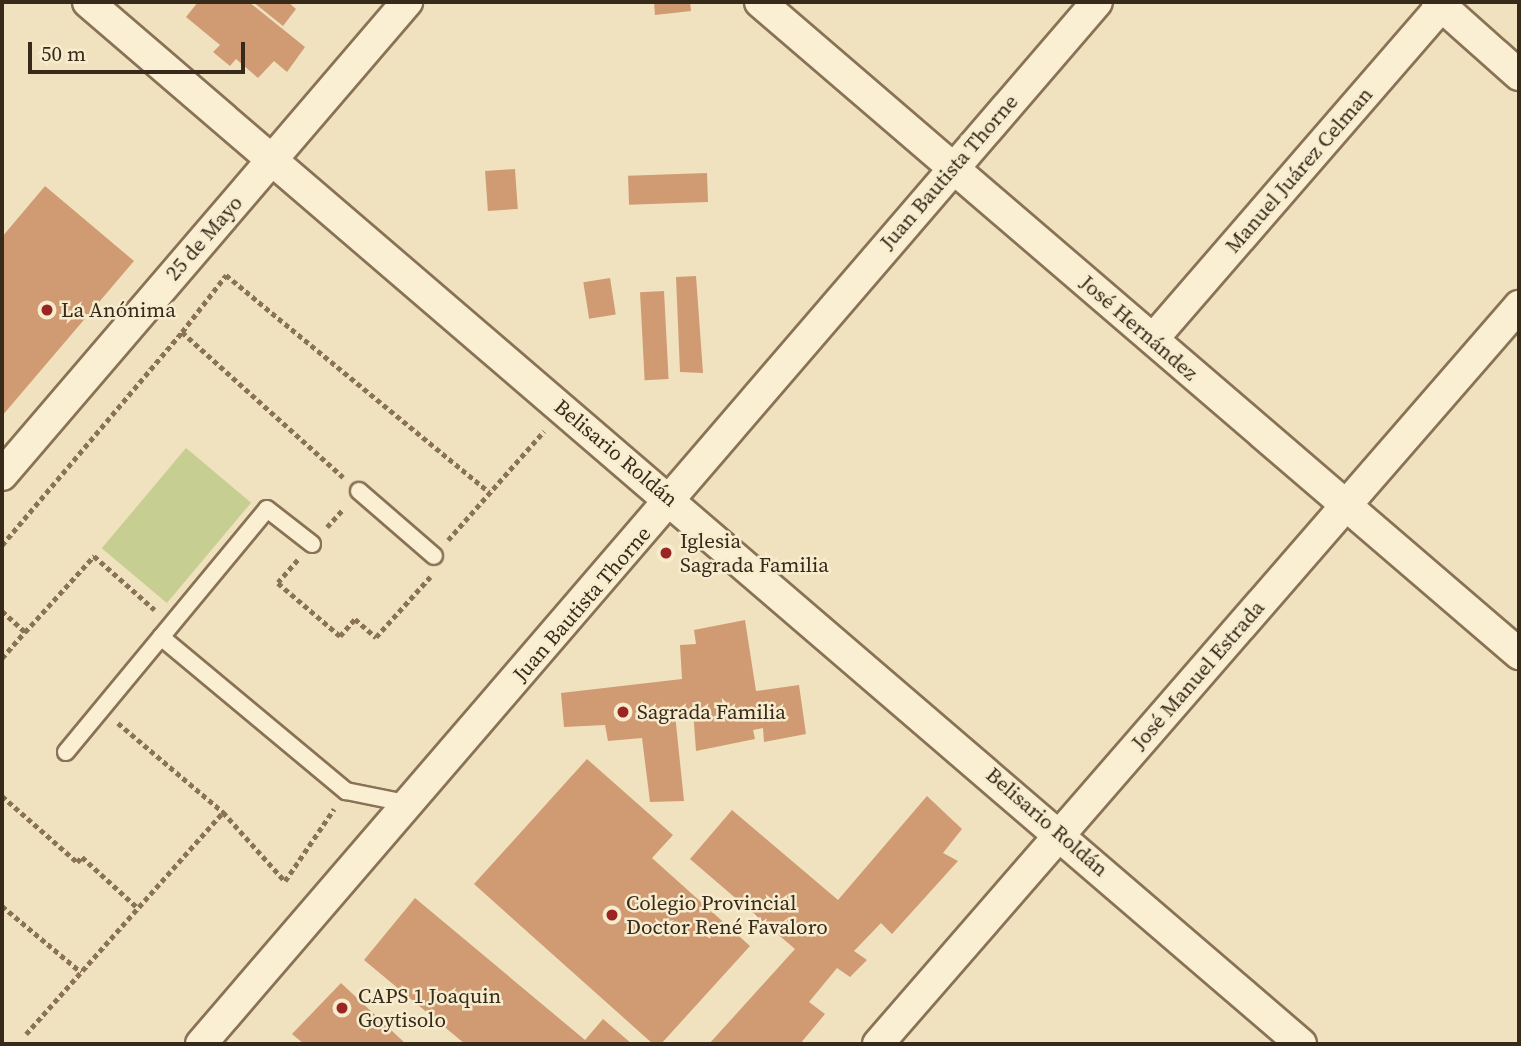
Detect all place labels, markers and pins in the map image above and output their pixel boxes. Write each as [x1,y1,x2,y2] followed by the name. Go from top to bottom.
[61,297,176,323] place label: La Anónima
[39,302,55,318] marker: La Anónima
[680,528,829,578] place label: Iglesia Sagrada Familia
[658,545,674,561] marker: Iglesia Sagrada Familia
[637,699,786,725] place label: Sagrada Familia
[615,704,631,720] marker: Sagrada Familia
[626,890,828,940] place label: Colegio Provincial Doctor René Favaloro
[604,907,620,923] marker: Colegio Provincial Doctor René Favaloro
[358,983,501,1033] place label: CAPS 1 Joaquin Goytisolo
[332,998,352,1018] marker: CAPS 1 Joaquin Goytisolo

